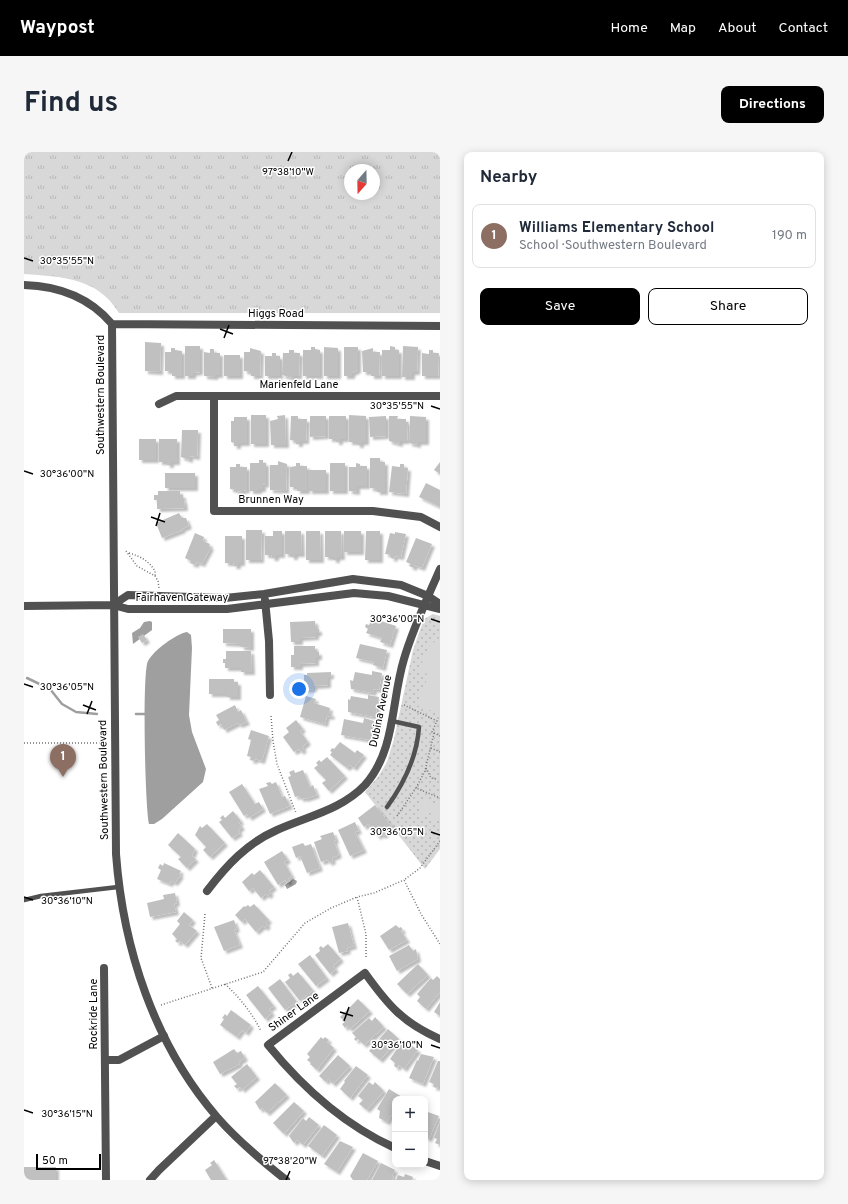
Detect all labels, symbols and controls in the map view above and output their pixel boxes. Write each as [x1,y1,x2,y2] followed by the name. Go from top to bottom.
[20,16,95,40] text: Waypost
[611,20,648,37] text: Home
[670,20,696,37] text: Map
[718,20,757,37] text: About
[779,20,828,37] text: Contact
[24,86,118,122] text: Find us
[721,86,824,123] button: Directions
[344,164,380,200] north arrow
[262,166,314,179] text: 97°38'10"W
[480,167,537,189] text: Nearby
[519,219,714,238] text: Williams Elementary School
[491,228,497,244] text: 1
[772,228,807,244] text: 190 m
[519,238,707,254] text: School · Southwestern Boulevard
[40,255,94,268] text: 30°35'55"N
[480,288,640,325] button: Save
[648,288,808,325] button: Share
[248,307,304,321] street label: Higgs Road
[94,335,108,455] street label: Southwestern Boulevard
[260,378,339,392] street label: Marienfeld Lane
[370,400,424,413] text: 30°35'55"N
[40,468,94,481] text: 30°36'00"N
[238,493,304,507] street label: Brunnen Way
[136,591,229,605] street label: Fairhaven Gateway
[370,613,424,626] text: 30°36'00"N
[366,673,396,748] street label: Dubina Avenue
[289,679,309,699] your location
[40,681,94,694] text: 30°36'05"N
[96,720,112,840] street label: Southwestern Boulevard
[50,744,76,777] pin: 1
[370,826,424,839] text: 30°36'05"N
[41,895,93,908] text: 30°36'10"N
[87,979,101,1049] street label: Rockride Lane
[266,989,322,1035] street label: Shiner Lane
[371,1039,423,1052] text: 30°36'10"N
[392,1096,428,1168] map controls
[392,1096,428,1132] button: +
[41,1108,93,1121] text: 30°36'15"N
[392,1132,428,1168] button: −
[36,1152,101,1171] scale bar
[42,1154,68,1168] text: 50 m
[263,1155,317,1168] text: 97°38'20"W

